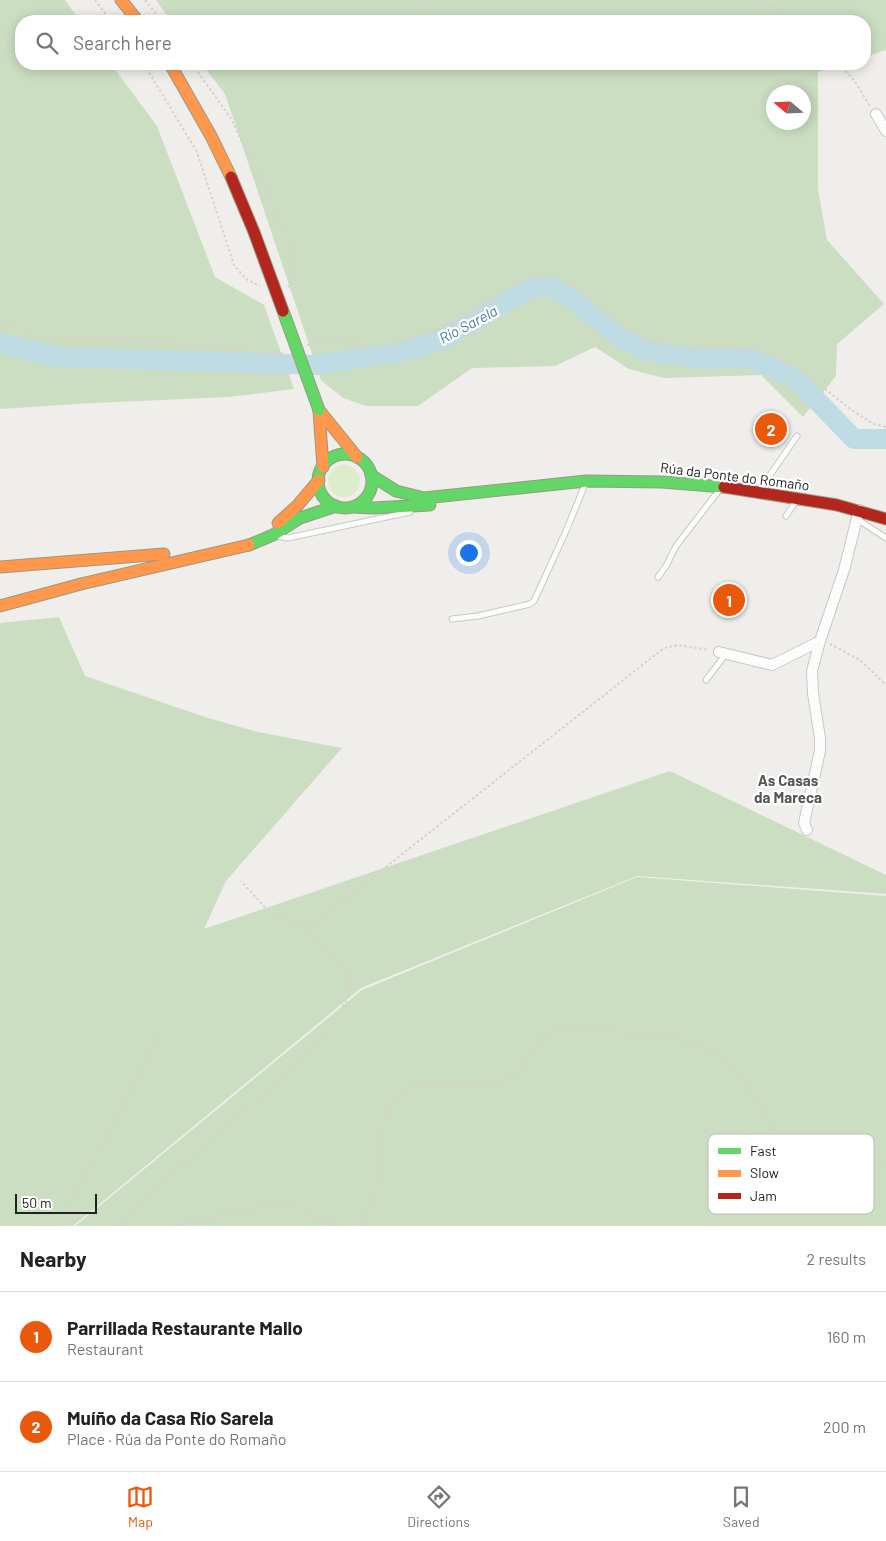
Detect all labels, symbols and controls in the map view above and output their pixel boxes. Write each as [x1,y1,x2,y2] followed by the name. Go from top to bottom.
[15,15,871,70] search box
[33,29,61,57] icon: search
[73,31,172,54] text: Search here
[766,85,811,130] north arrow
[436,301,500,347] water label: Río Sarela
[755,410,787,448] pin: 2
[659,458,811,494] street label: Rúa da Ponte do Romaño
[456,540,482,566] your location
[713,581,745,619] pin: 1
[754,771,822,806] district label: As Casas da Mareca
[708,1134,874,1214] legend
[750,1142,776,1159] text: Fast
[750,1164,779,1181] text: Slow
[750,1187,777,1204] text: Jam
[15,1191,98,1214] scale bar
[22,1194,51,1211] text: 50 m
[20,1246,86,1271] text: Nearby
[807,1249,866,1268] text: 2 results
[67,1316,303,1339] text: Parrillada Restaurante Mallo
[33,1327,39,1346] text: 1
[827,1327,866,1346] text: 160 m
[67,1339,144,1358] text: Restaurant
[67,1406,274,1429] text: Muíño da Casa Río Sarela
[32,1417,40,1436] text: 2
[823,1417,866,1436] text: 200 m
[67,1429,287,1448] text: Place · Rúa da Ponte do Romaño
[126,1483,154,1530] tab: Map
[407,1483,470,1530] tab: Directions
[723,1483,760,1530] tab: Saved

